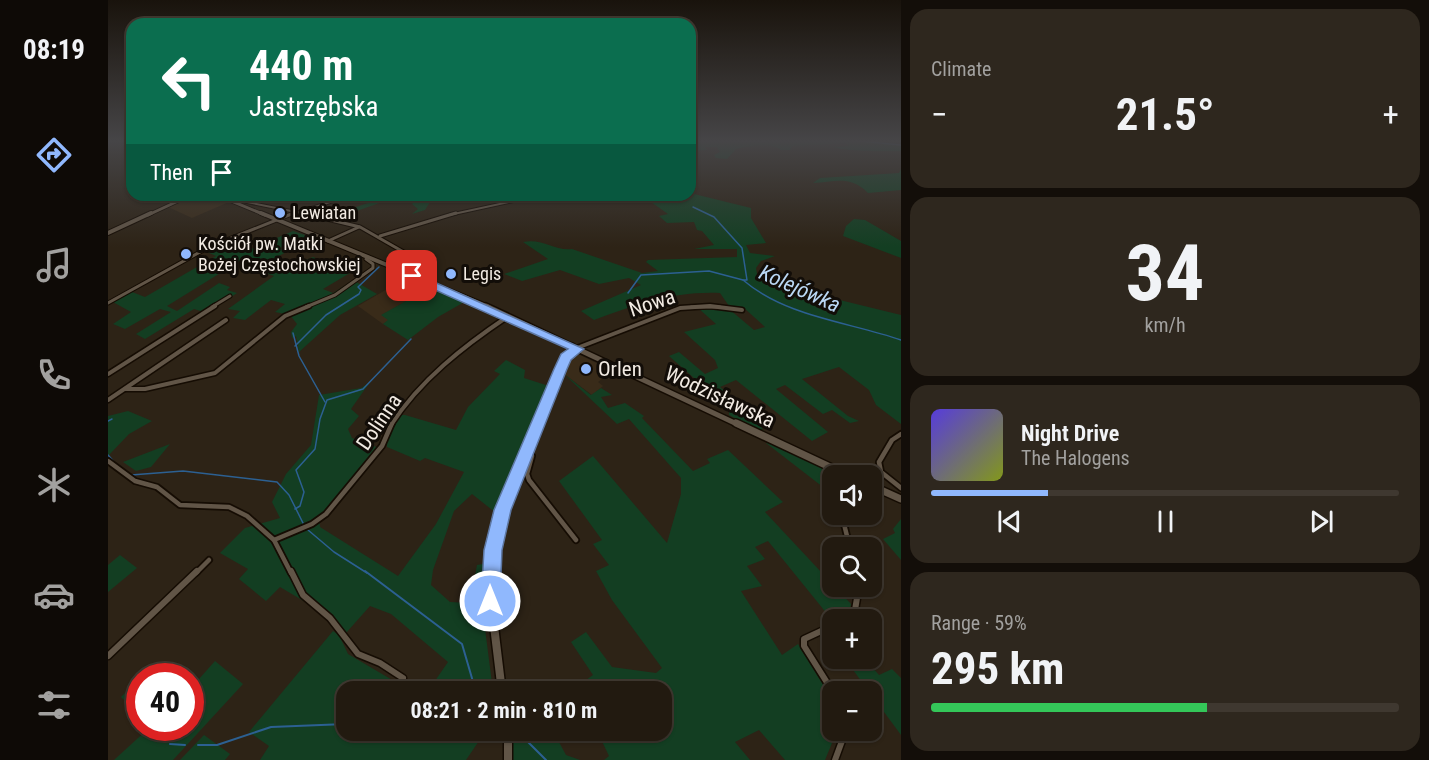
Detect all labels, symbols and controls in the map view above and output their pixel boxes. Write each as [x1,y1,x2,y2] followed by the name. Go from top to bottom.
[23,34,85,66] text: 08:19
[249,41,354,90] text: 440 m
[150,42,228,120] icon: left
[931,57,991,81] text: Climate
[1116,88,1214,141] text: 21.5°
[249,91,379,123] text: Jastrzębska
[931,95,948,134] text: −
[1383,95,1399,134] text: +
[33,134,75,176] icon: directions
[205,156,238,189] icon: arrive
[150,160,193,185] text: Then
[292,202,356,223] place label: Lewiatan
[273,206,287,220] marker: Lewiatan
[1126,228,1204,319] text: 34
[198,233,361,275] place label: Kościół pw. Matki Bożej Częstochowskiej
[33,244,75,286] icon: music
[179,247,193,261] marker: Kościół pw. Matki Bożej Częstochowskiej
[386,250,437,301] pin
[395,259,428,292] icon: arrive
[755,260,844,317] water label: Kolejówka
[463,263,501,284] place label: Legis
[444,267,458,281] marker: Legis
[626,284,678,322] street label: Nowa
[1144,313,1186,337] text: km/h
[33,354,75,396] icon: phone
[598,357,642,381] place label: Orlen
[661,361,779,433] street label: Wodzisławska
[579,362,593,376] marker: Orlen
[352,389,406,455] street label: Dolinna
[1021,421,1119,446] text: Night Drive
[1021,446,1130,470] text: The Halogens
[33,464,75,506] icon: climate
[822,465,882,741] map controls
[822,465,882,525] button: sound
[993,505,1026,538] icon: previous
[1149,505,1182,538] icon: pause
[1305,505,1338,538] icon: next
[822,537,882,597] button: search
[458,569,522,633] position arrow
[33,574,75,616] icon: car
[822,609,882,669] button: +
[931,611,1027,635] text: Range · 59%
[931,642,1064,695] text: 295 km
[126,663,204,741] speed limit sign: 40
[822,681,882,741] button: −
[33,684,75,726] icon: filters
[411,698,597,723] text: 08:21 · 2 min · 810 m

